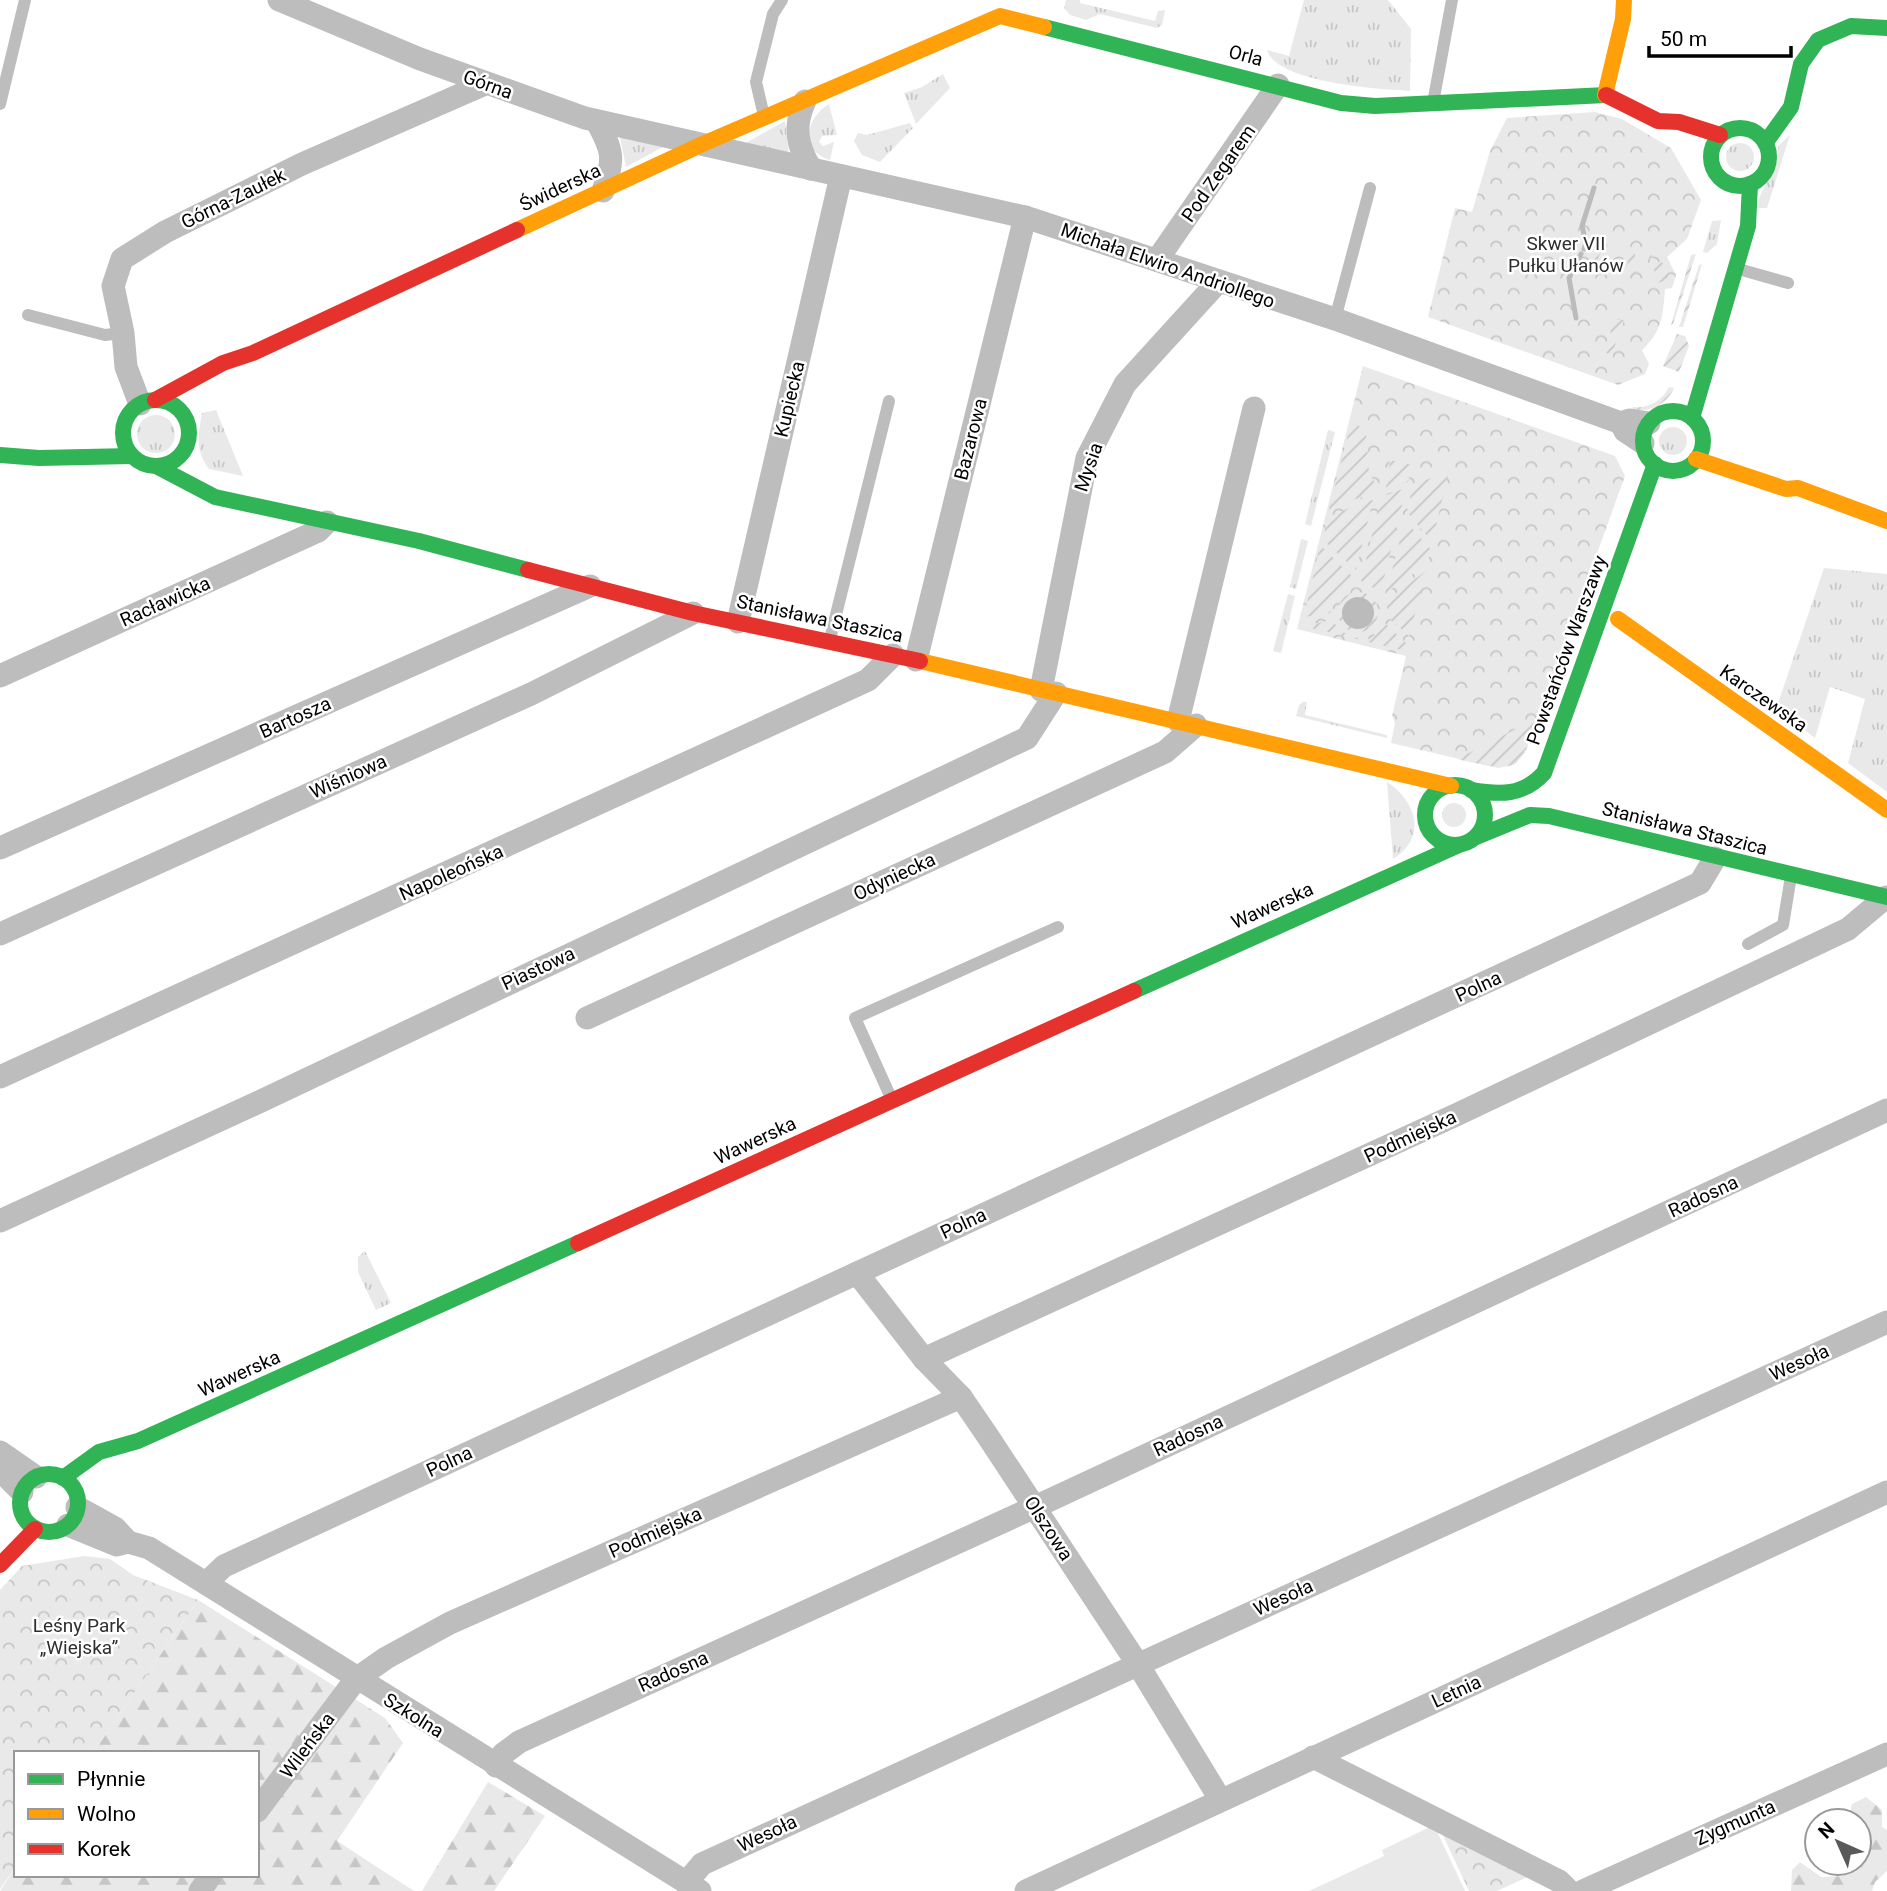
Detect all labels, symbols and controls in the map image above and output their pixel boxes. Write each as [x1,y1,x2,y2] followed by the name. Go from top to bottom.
[1649,14,1791,58] scale bar
[1660,27,1707,51] text: 50 m
[1226,40,1265,71] street label: Orla
[460,65,516,104] street label: Górna
[1176,120,1260,226] street label: Pod Zegarem
[516,159,605,216] street label: Świderska
[177,163,290,234] street label: Górna-Zaułek
[1058,218,1278,313] street label: Michała Elwiro Andriollego
[1508,232,1624,277] park label: Skwer VII Pułku Ułanów
[770,359,809,439] street label: Kupiecka
[949,396,992,482] street label: Bazarowa
[1069,440,1108,495] street label: Mysia
[1522,552,1611,748] street label: Powstańców Warszawy
[117,571,214,632] street label: Racławicka
[735,590,905,647] street label: Stanisława Staszica
[1715,660,1812,737] street label: Karczewska
[256,692,334,743] street label: Bartosza
[306,749,390,804] street label: Wiśniowa
[1600,797,1770,860] street label: Stanisława Staszica
[396,839,507,906] street label: Napoleońska
[850,847,939,905] street label: Odyniecka
[1228,877,1317,934] street label: Wawerska
[498,941,579,995] street label: Piastowa
[1452,966,1505,1007] street label: Polna
[1360,1105,1460,1168] street label: Podmiejska
[711,1112,800,1169] street label: Wawerska
[1665,1170,1742,1223] street label: Radosna
[937,1203,990,1244] street label: Polna
[1766,1339,1833,1386] street label: Wesoła
[195,1345,284,1402] street label: Wawerska
[1150,1409,1227,1462] street label: Radosna
[423,1441,476,1482] street label: Polna
[1019,1492,1078,1565] street label: Olszowa
[605,1502,705,1563] street label: Podmiejska
[1250,1574,1317,1621] street label: Wesoła
[33,1614,126,1659] park label: Leśny Park „Wiejska”
[635,1646,712,1697] street label: Radosna
[1428,1670,1485,1713] street label: Letnia
[379,1688,448,1743] street label: Szkolna
[275,1708,340,1783] street label: Wileńska
[14,1751,259,1877] legend
[77,1767,145,1791] text: Płynnie
[1692,1795,1779,1850] street label: Zygmunta
[77,1802,136,1826] text: Wolno
[1803,1807,1873,1877] north arrow
[734,1810,801,1857] street label: Wesoła
[1813,1817,1839,1843] text: N
[77,1837,131,1861] text: Korek

